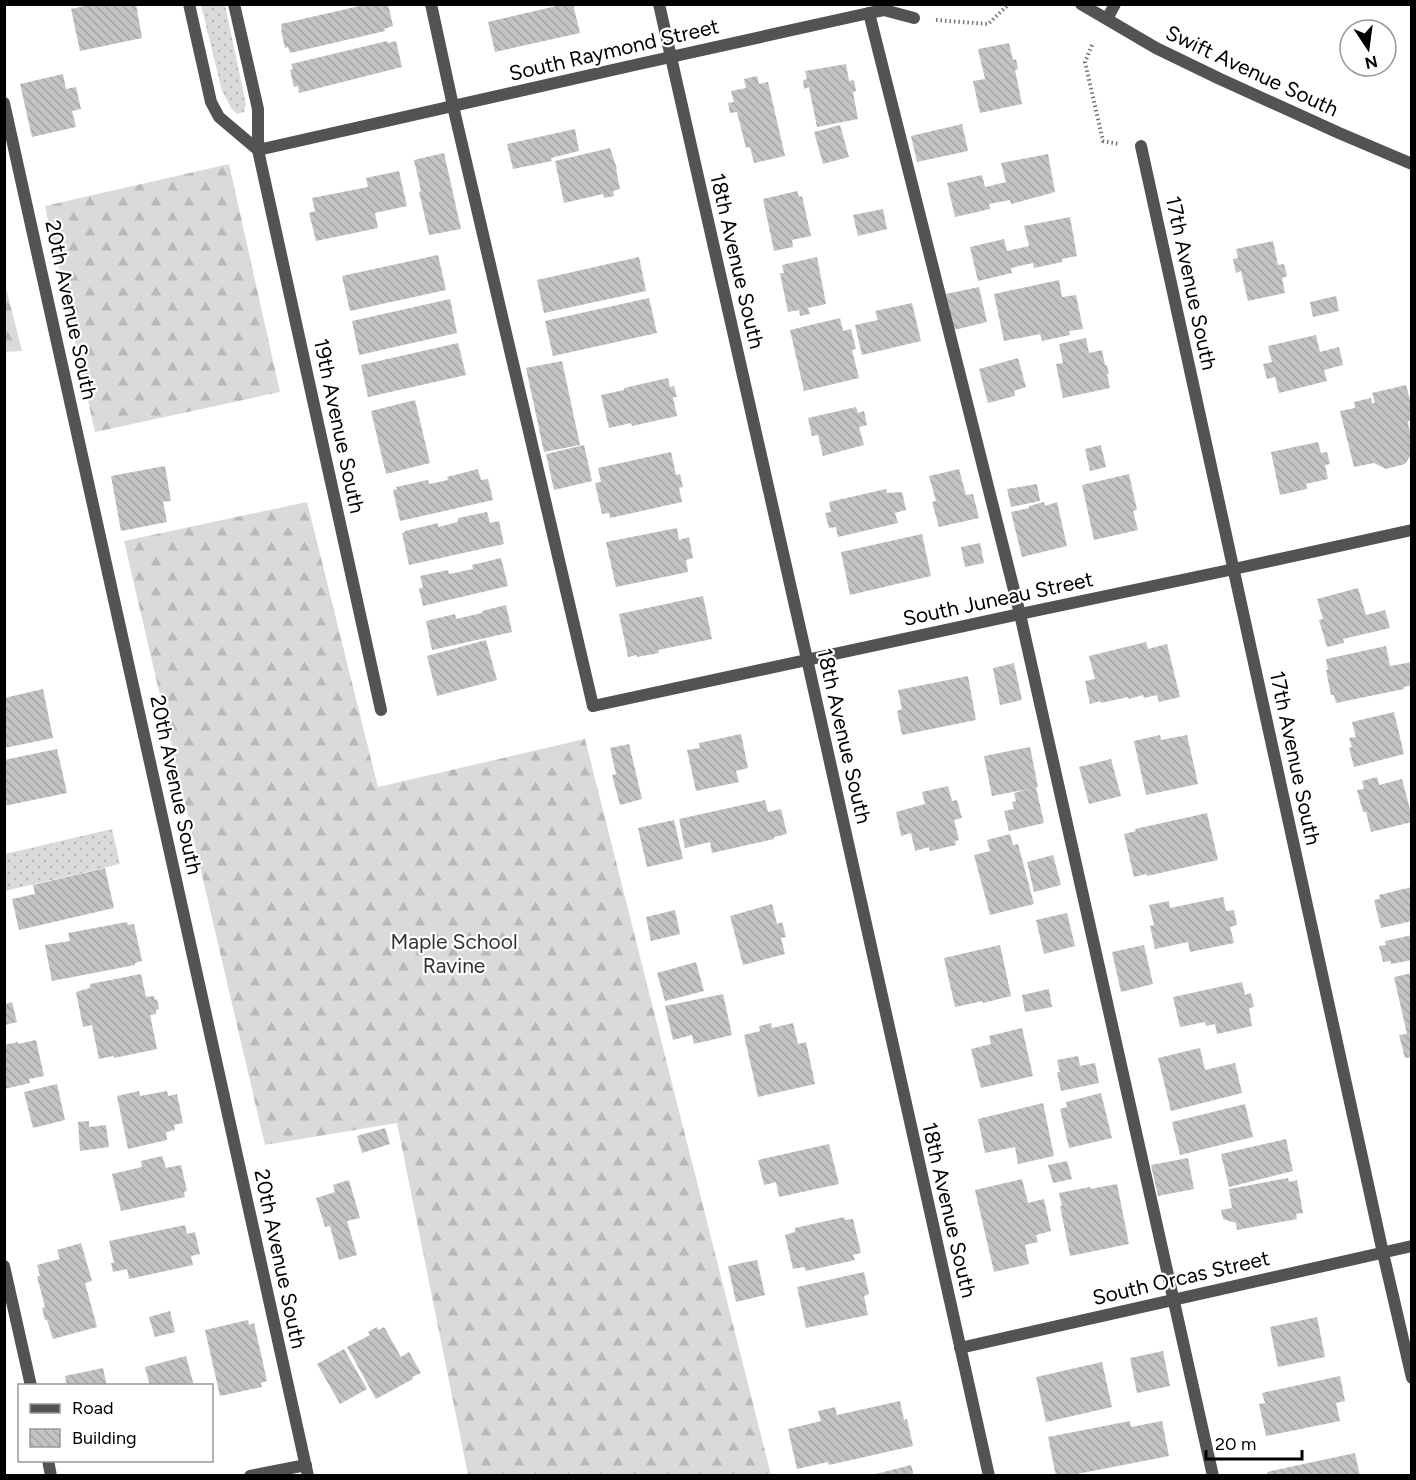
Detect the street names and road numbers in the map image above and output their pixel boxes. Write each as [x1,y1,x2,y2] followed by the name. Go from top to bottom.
[507,13,721,86] street label: South Raymond Street
[1162,20,1343,122] street label: Swift Avenue South
[705,171,770,351] street label: 18th Avenue South
[1161,194,1222,372] street label: 17th Avenue South
[40,218,103,402] street label: 20th Avenue South
[309,336,370,516] street label: 19th Avenue South
[901,566,1095,631] street label: South Juneau Street
[812,646,877,826] street label: 18th Avenue South
[1265,669,1326,847] street label: 17th Avenue South
[145,693,208,877] street label: 20th Avenue South
[917,1120,982,1300] street label: 18th Avenue South
[249,1167,312,1351] street label: 20th Avenue South
[1090,1245,1272,1310] street label: South Orcas Street

